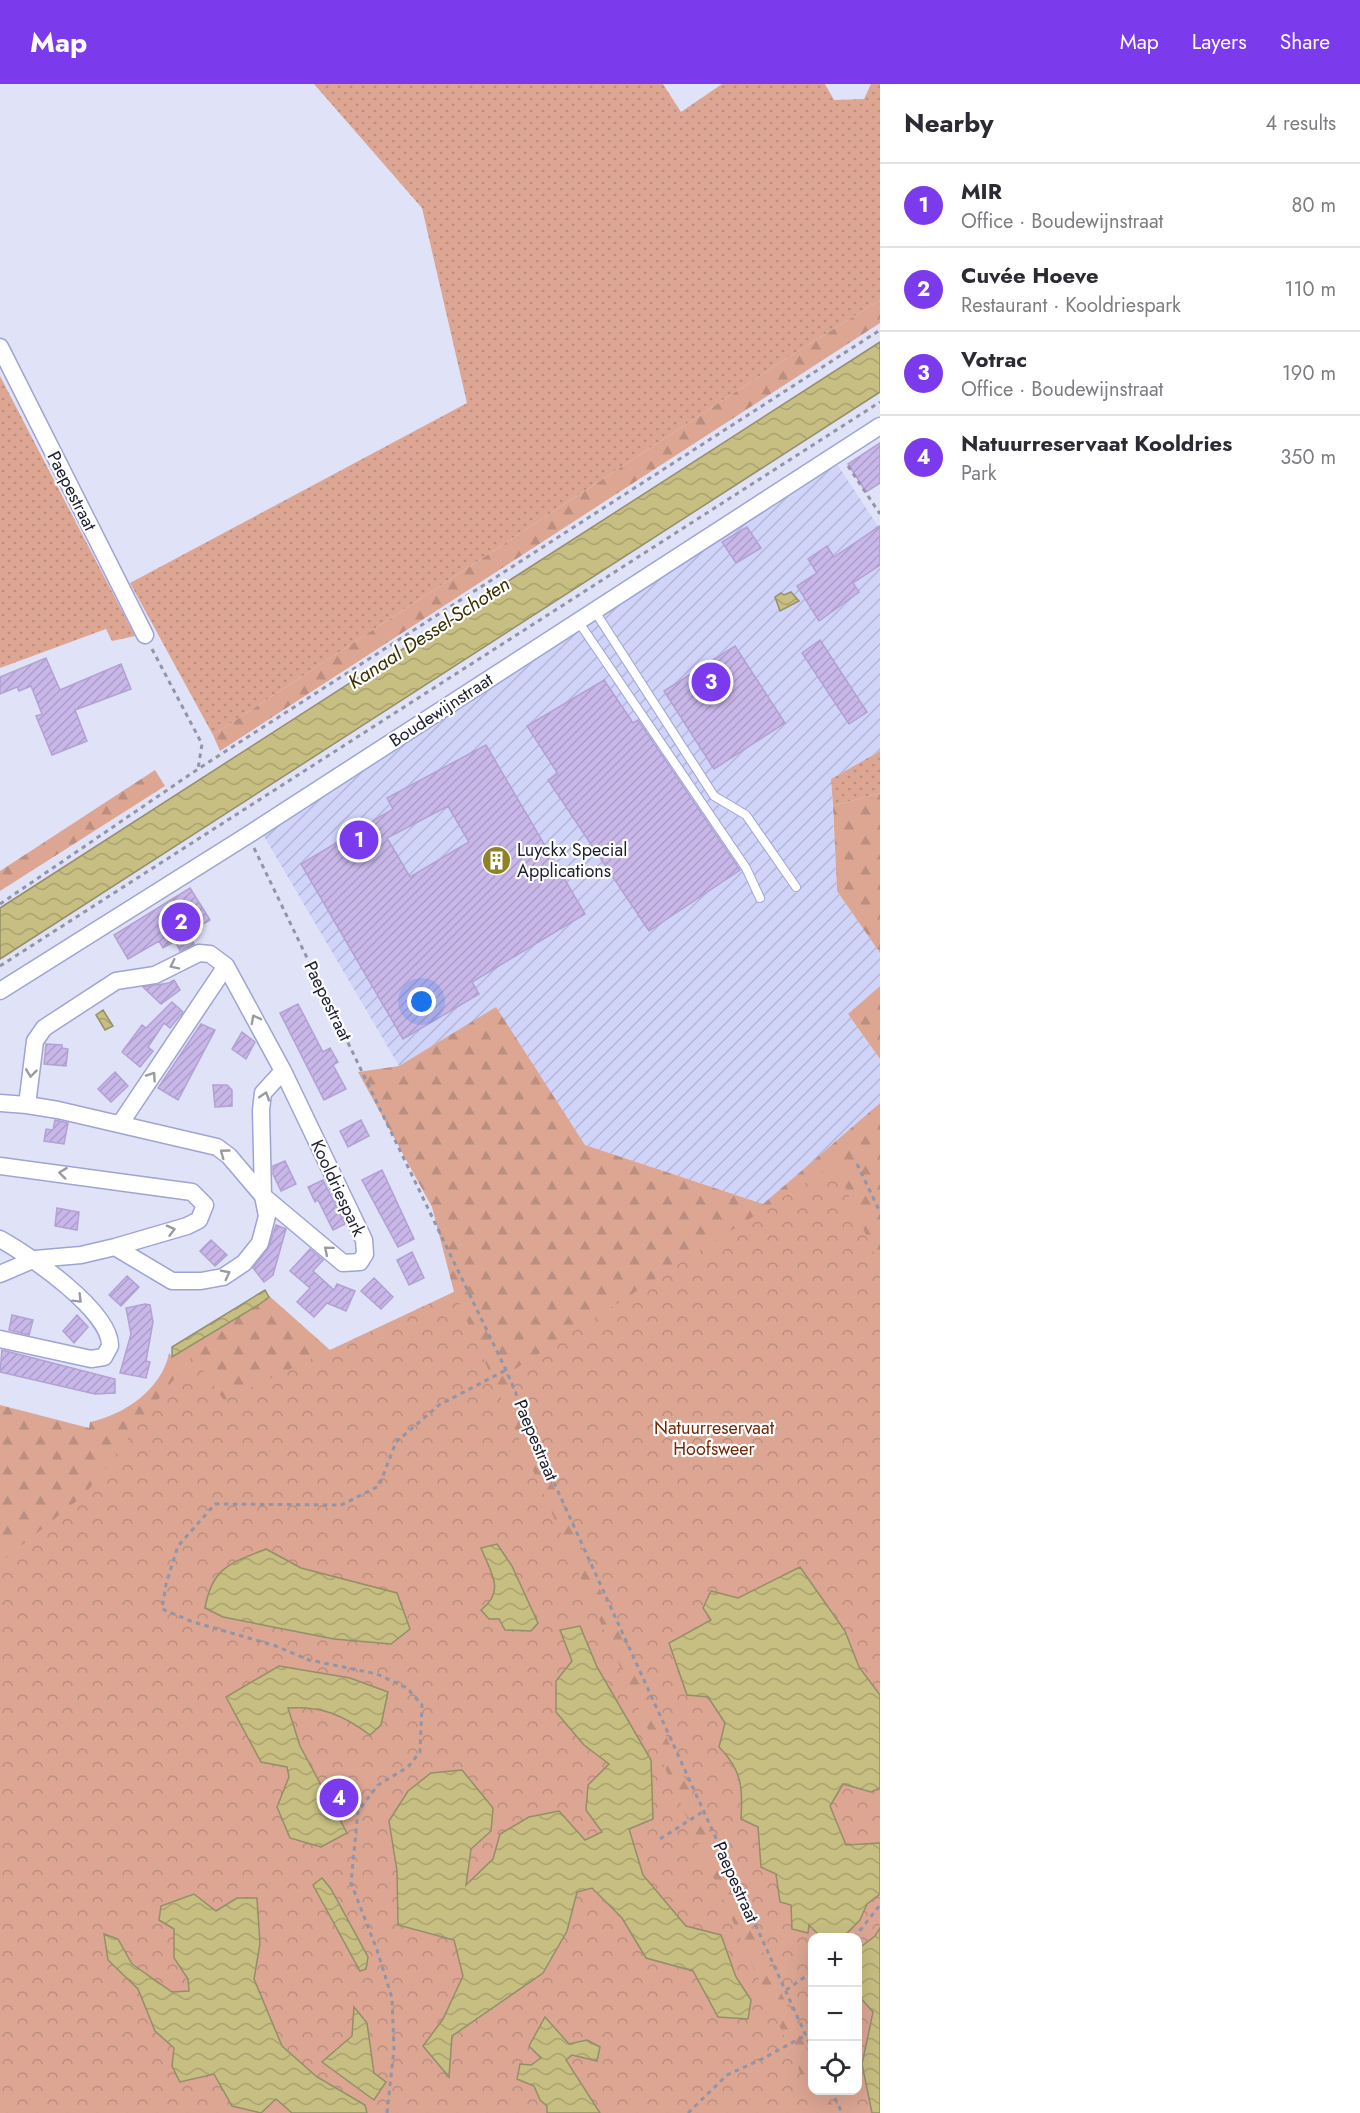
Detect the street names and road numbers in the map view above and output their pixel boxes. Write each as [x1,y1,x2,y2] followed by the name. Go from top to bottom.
[41,447,103,536] street label: Paepestraat
[384,666,498,753] street label: Boudewijnstraat
[297,957,359,1046] street label: Paepestraat
[304,1135,372,1241] street label: Kooldriespark
[507,1395,565,1485] street label: Paepestraat
[707,1837,766,1927] street label: Paepestraat

